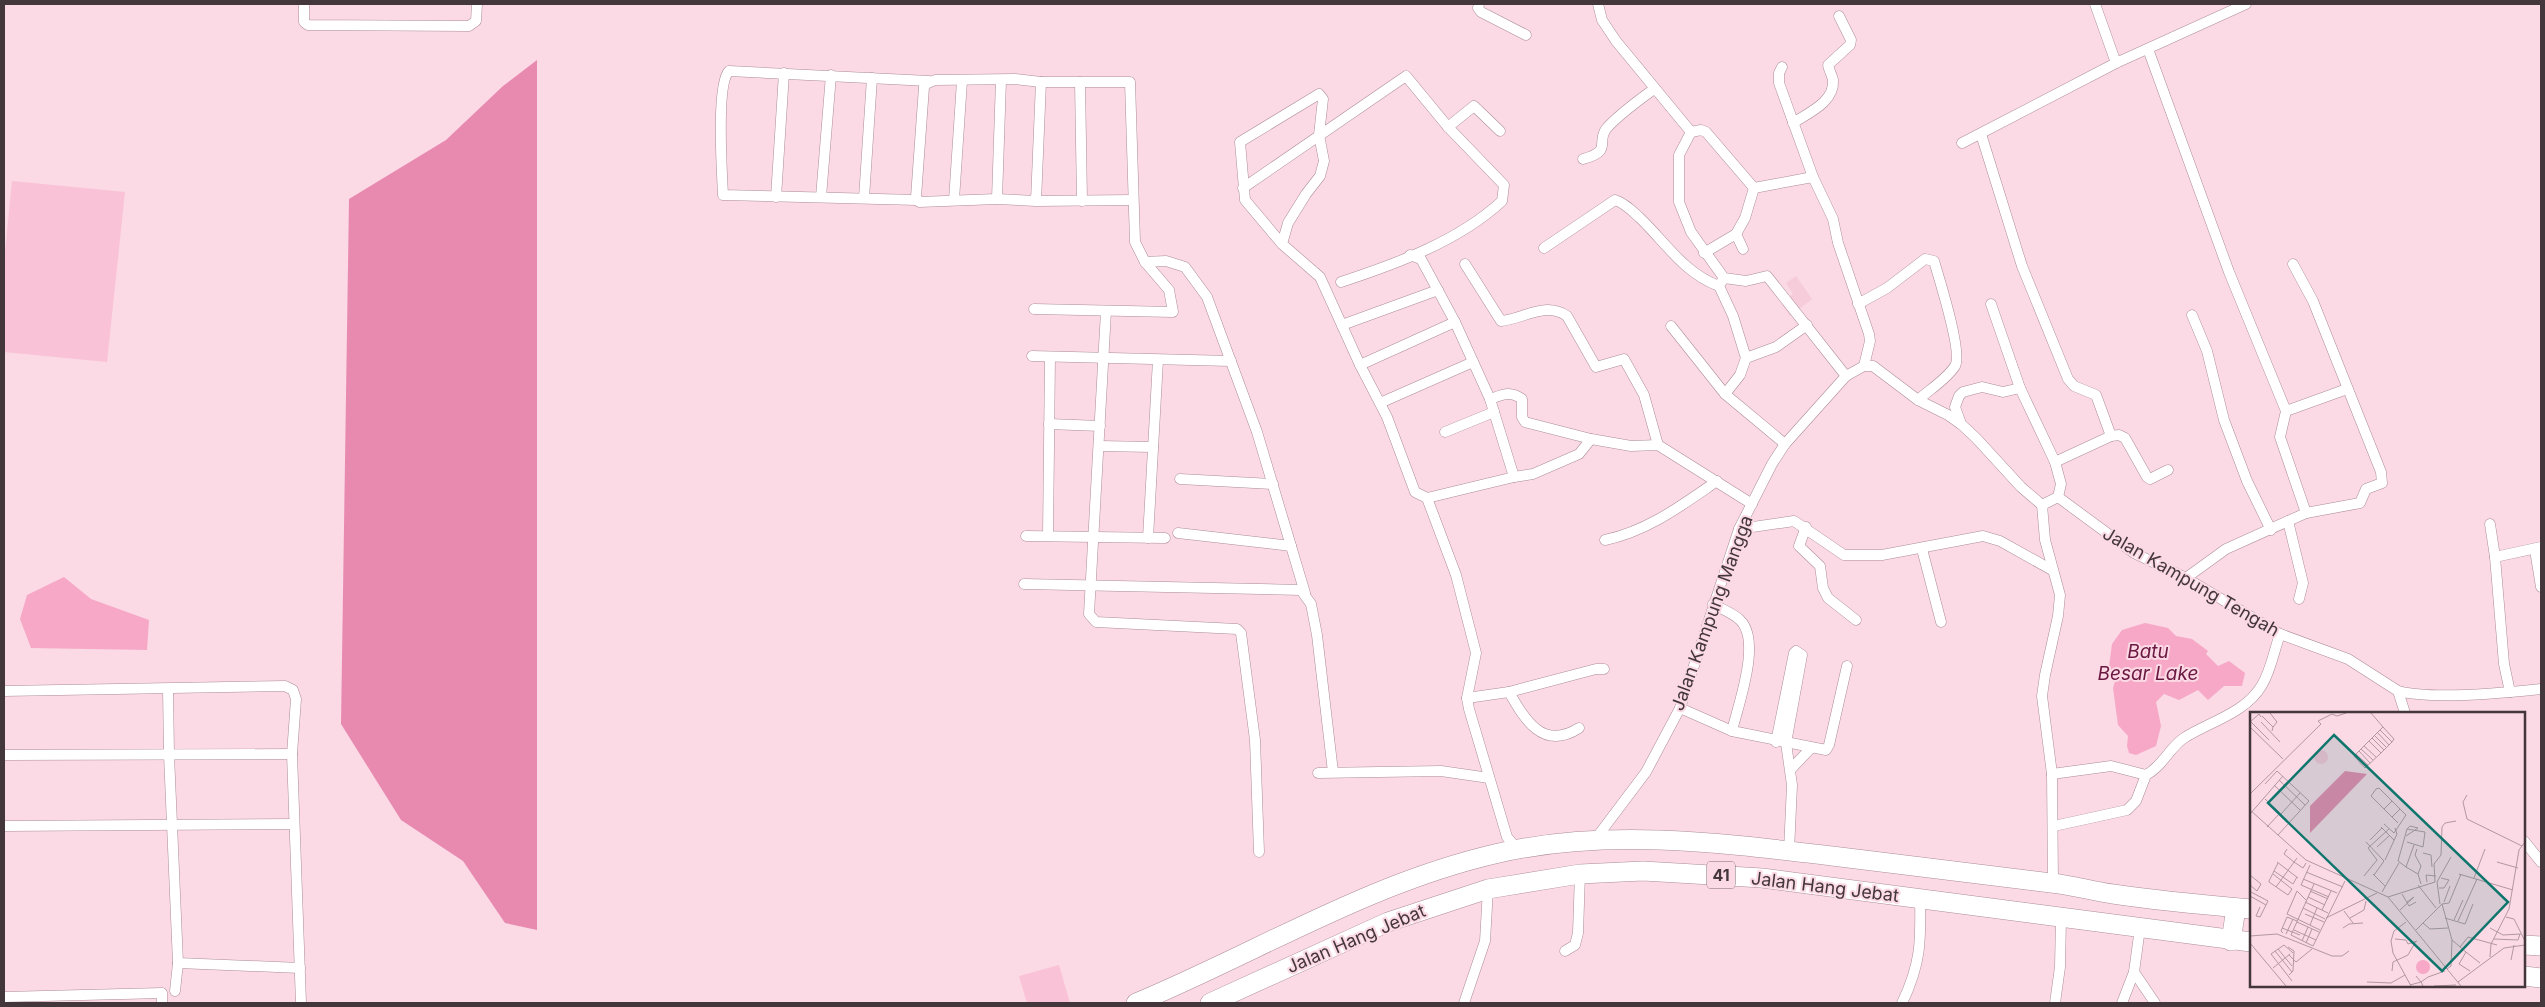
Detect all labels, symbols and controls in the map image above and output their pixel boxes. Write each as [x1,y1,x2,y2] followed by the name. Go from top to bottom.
[1666,512,1757,713] street label: Jalan Kampung Mangga
[2099,522,2283,641] street label: Jalan Kampung Tengah
[2098,640,2198,685] water label: Batu Besar Lake
[2250,712,2525,987] inset map
[1707,862,1735,888] road number: 41
[1750,867,1900,906] street label: Jalan Hang Jebat
[1283,900,1428,977] street label: Jalan Hang Jebat

